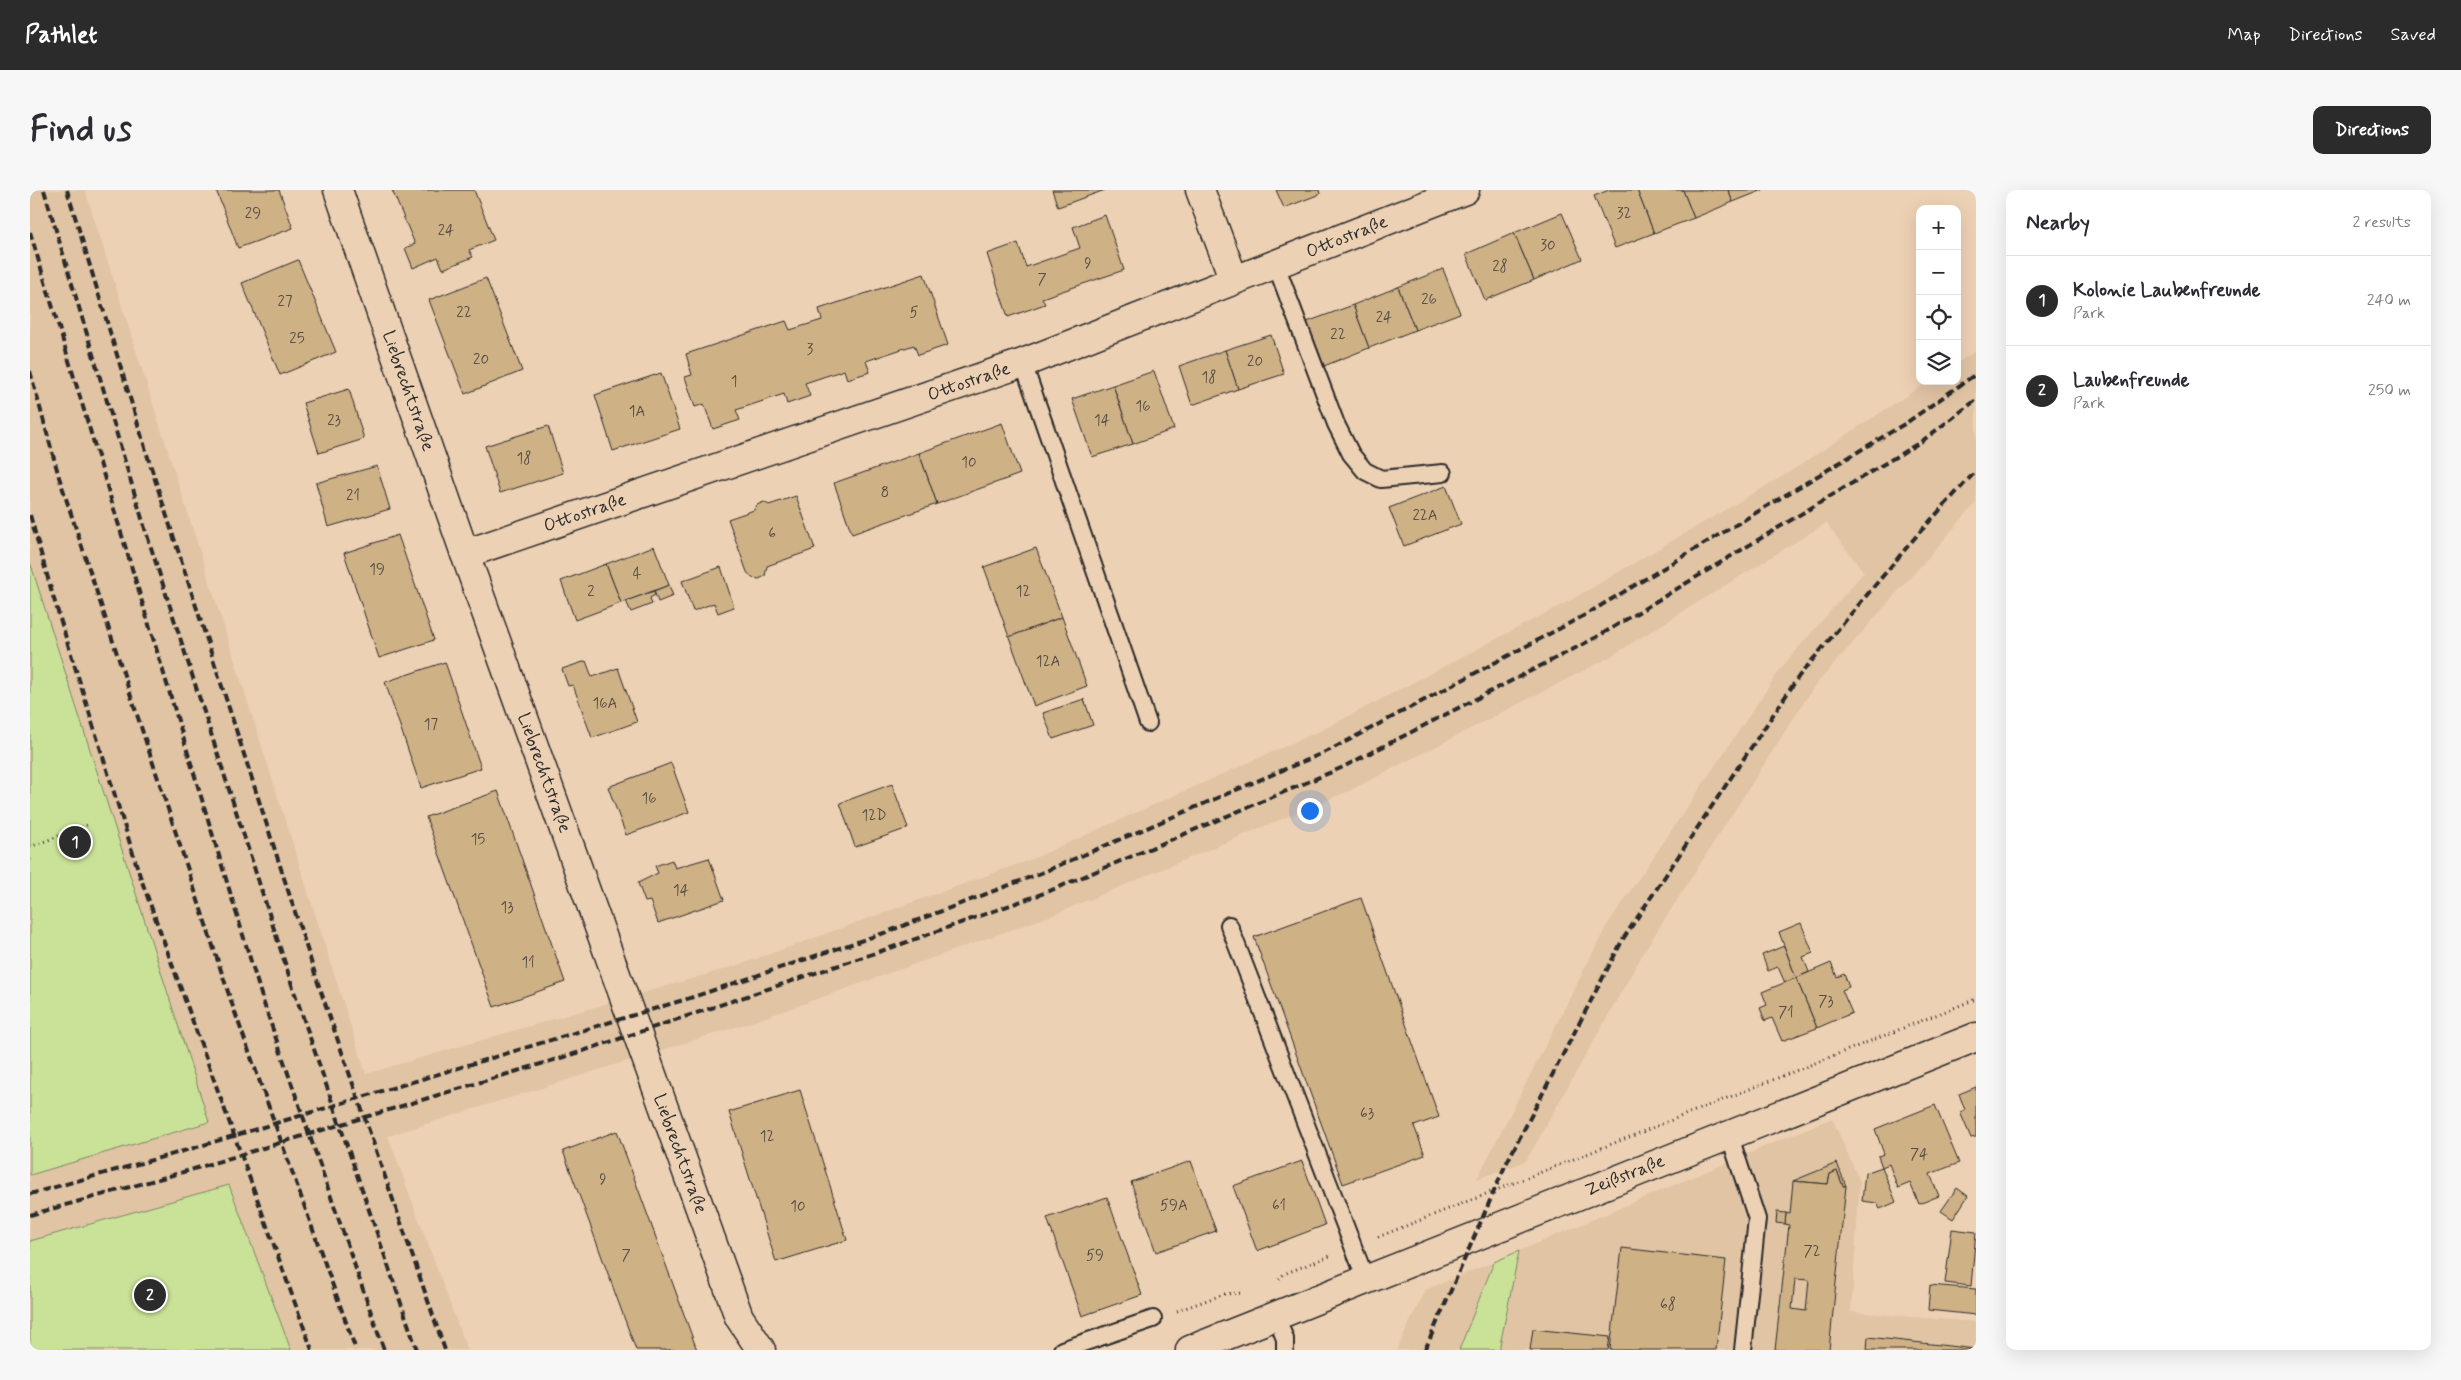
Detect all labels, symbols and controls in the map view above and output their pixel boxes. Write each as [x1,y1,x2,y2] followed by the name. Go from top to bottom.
[25,20,97,51] text: Pathlet
[2228,23,2261,47] text: Map
[2289,23,2363,47] text: Directions
[2391,23,2436,47] text: Saved
[2313,106,2431,154] button: Directions
[30,107,132,153] text: Find us
[245,204,261,224] house number: 29
[1617,204,1631,224] house number: 32
[1916,205,1961,385] map controls
[1916,205,1961,250] button: +
[2026,209,2090,237] text: Nearby
[1303,210,1391,264] street label: Ottostraße
[2353,212,2411,233] text: 2 results
[438,221,454,241] house number: 24
[1540,236,1556,256] house number: 30
[1916,250,1961,295] button: −
[1084,254,1092,274] house number: 9
[1492,257,1508,277] house number: 28
[1037,270,1047,290] house number: 7
[2073,278,2260,303] text: Kolonie Laubenfreunde
[1421,290,1437,310] house number: 26
[2038,290,2046,311] text: 1
[2367,290,2411,311] text: 240 m
[278,292,293,312] house number: 27
[1916,295,1961,340] button: locate
[456,303,472,323] house number: 22
[909,303,919,323] house number: 5
[2073,303,2105,324] text: Park
[1376,308,1392,328] house number: 24
[1330,325,1346,345] house number: 22
[376,328,440,455] street label: Liebrechtstraße
[289,329,305,349] house number: 25
[807,340,814,360] house number: 3
[1916,340,1961,385] button: layers
[473,350,489,370] house number: 20
[1247,352,1263,372] house number: 20
[925,357,1014,407] street label: Ottostraße
[1202,368,1216,388] house number: 18
[2073,368,2189,393] text: Laubenfreunde
[731,372,737,392] house number: 1
[2038,380,2046,401] text: 2
[2368,380,2411,401] text: 250 m
[2073,393,2105,414] text: Park
[1135,397,1151,417] house number: 16
[629,402,645,422] house number: 1A
[327,411,341,431] house number: 23
[1094,411,1110,431] house number: 14
[517,449,531,469] house number: 18
[961,453,977,473] house number: 10
[881,483,889,503] house number: 8
[346,486,360,506] house number: 21
[541,488,630,538] street label: Ottostraße
[1412,506,1438,526] house number: 22A
[768,524,776,544] house number: 6
[369,560,385,580] house number: 19
[633,564,642,584] house number: 4
[587,582,595,602] house number: 2
[1016,582,1030,602] house number: 12
[1036,652,1060,672] house number: 12A
[593,694,617,714] house number: 16A
[511,710,577,836] street label: Liebrechtstraße
[424,715,439,735] house number: 17
[641,789,657,809] house number: 16
[1297,798,1323,824] your location
[862,806,886,826] house number: 12D
[59,823,91,861] pin: 1
[471,830,485,850] house number: 15
[673,881,689,901] house number: 14
[500,898,514,918] house number: 13
[521,953,535,973] house number: 11
[1818,992,1834,1012] house number: 73
[1778,1003,1794,1023] house number: 71
[647,1091,713,1217] street label: Liebrechtstraße
[1360,1104,1374,1124] house number: 63
[760,1127,774,1147] house number: 12
[1910,1145,1928,1165] house number: 74
[1582,1149,1669,1203] street label: Zeißstraße
[599,1170,607,1190] house number: 9
[1160,1196,1188,1216] house number: 59A
[1272,1196,1286,1216] house number: 61
[790,1197,806,1217] house number: 10
[1803,1242,1821,1262] house number: 72
[621,1246,631,1266] house number: 7
[1086,1246,1104,1266] house number: 59
[134,1276,166,1314] pin: 2
[1660,1295,1676,1315] house number: 68

